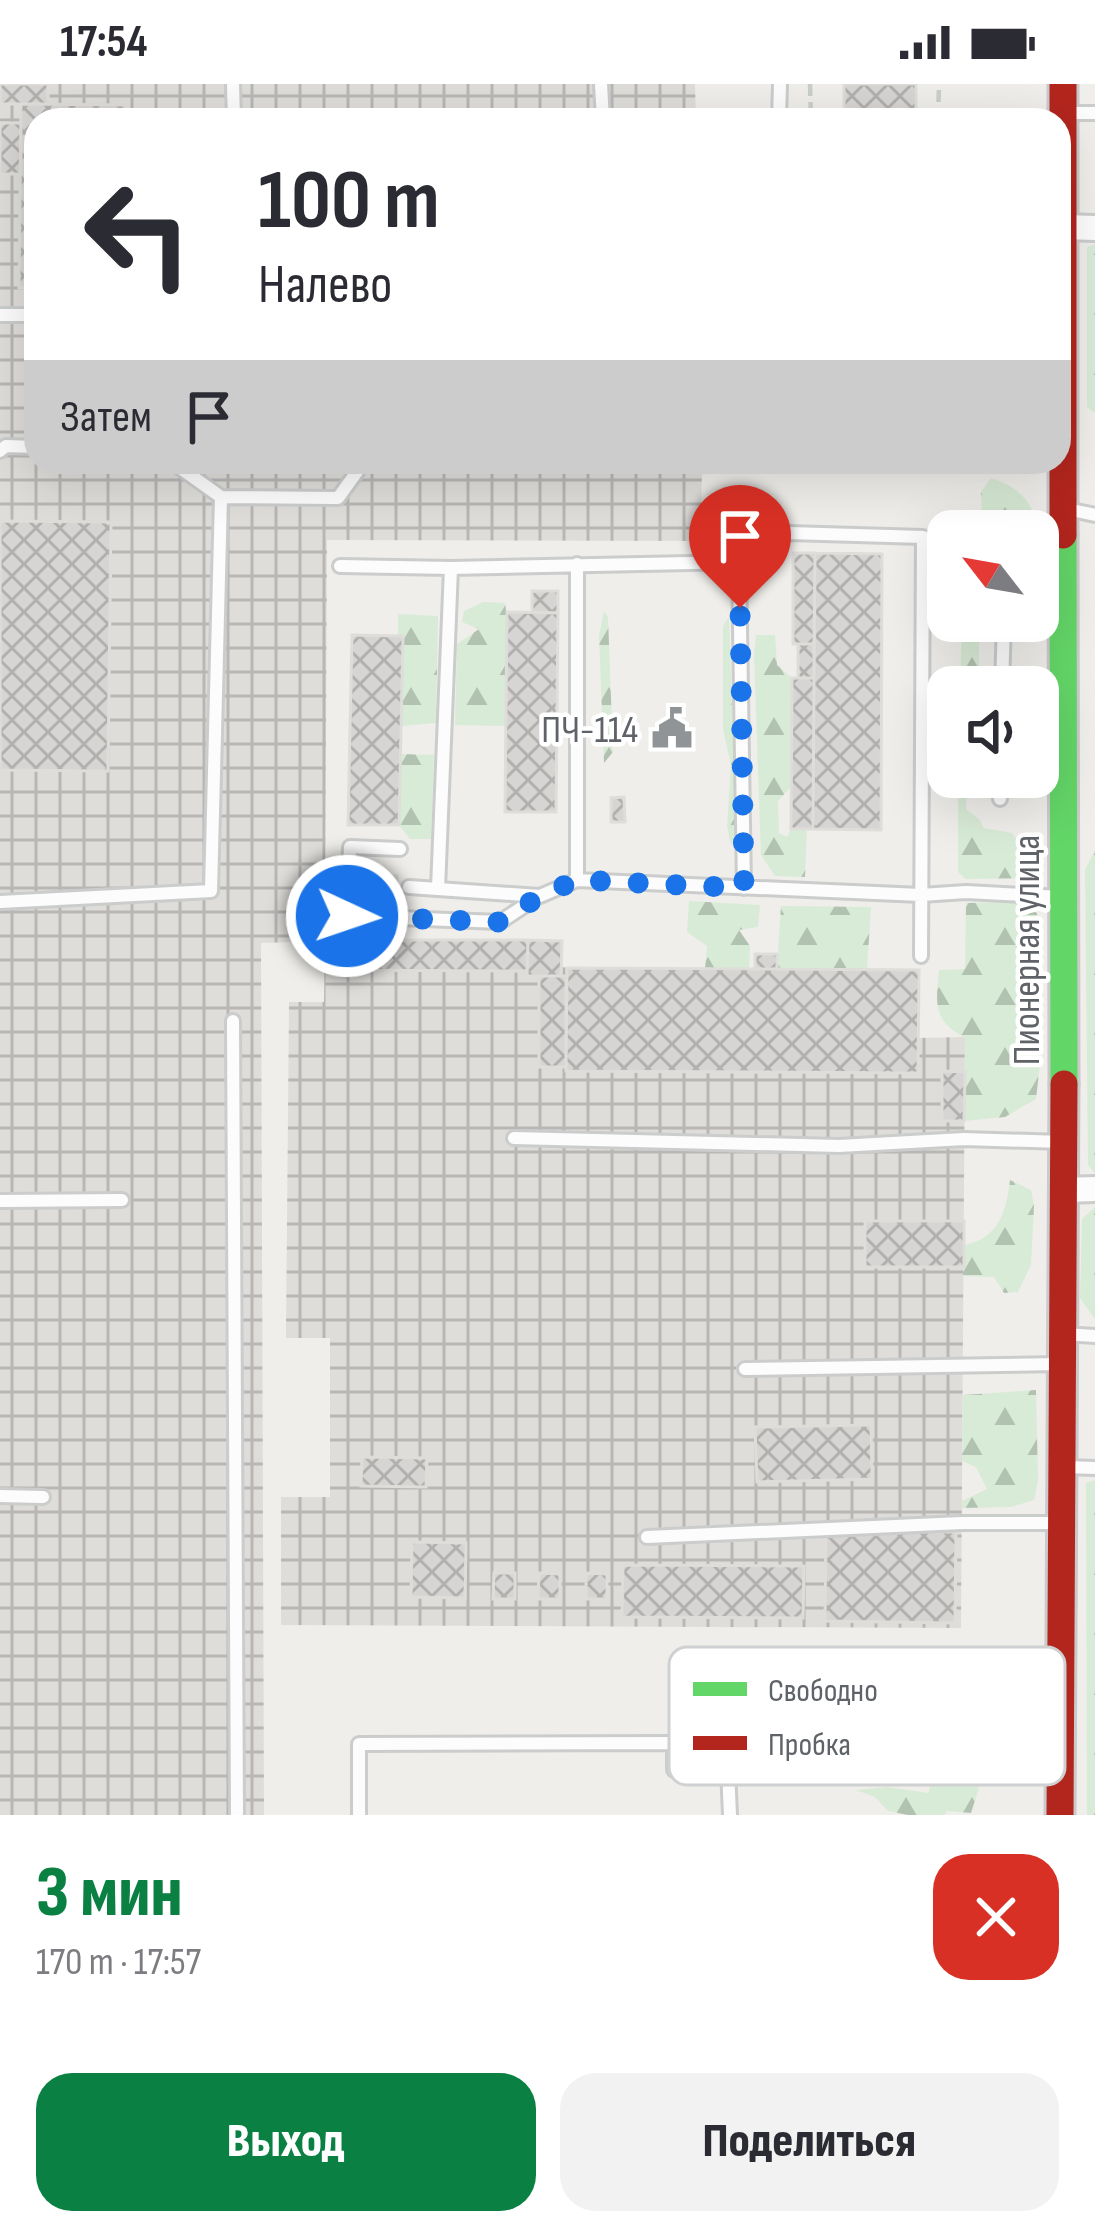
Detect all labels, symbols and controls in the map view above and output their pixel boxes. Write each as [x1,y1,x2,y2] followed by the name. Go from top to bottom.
[60,15,148,70] text: 17:54
[258,151,440,252] text: 100 m
[60,156,216,312] icon: left
[258,253,392,318] text: Налево
[176,384,242,450] icon: arrive
[60,390,152,445] text: Затем
[689,485,791,608] pin
[707,503,773,569] icon: arrive
[927,510,1059,642] north arrow
[927,510,1059,798] map controls
[927,666,1059,798] button: sound
[649,705,695,751] public building icon: ПЧ-114
[541,707,638,754] place label: ПЧ-114
[1004,835,1051,1065] street label: Пионерная улица
[284,853,410,979] position arrow
[669,1647,1065,1785] legend
[768,1671,878,1711] text: Свободно
[768,1725,851,1765] text: Пробка
[36,1850,183,1937] text: 3 мин
[933,1854,1059,1980] button: close
[36,1939,201,1986] text: 170 m · 17:57
[36,2073,536,2211] button: Выход
[560,2073,1059,2211] button: Поделиться

